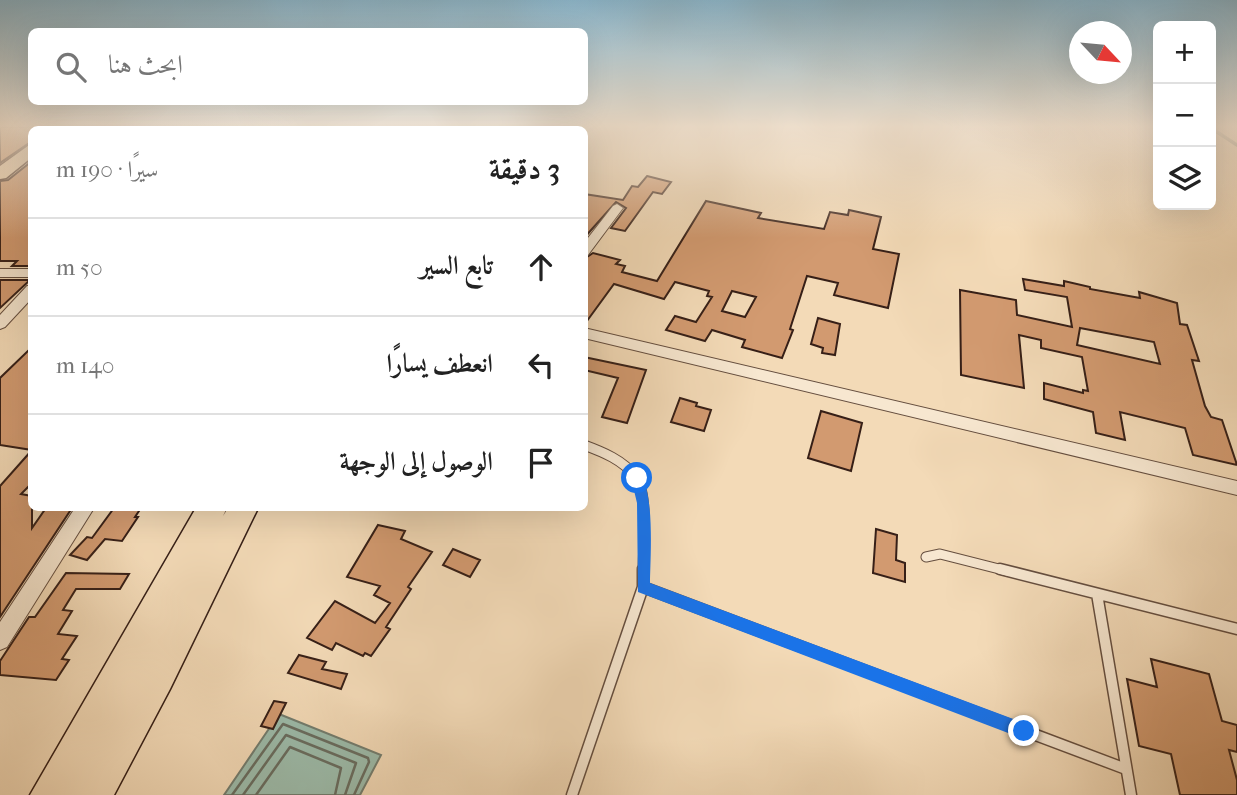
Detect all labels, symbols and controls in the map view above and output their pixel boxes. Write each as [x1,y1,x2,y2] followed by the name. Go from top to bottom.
[1069,21,1132,84] north arrow
[1153,21,1216,210] map controls
[1153,21,1216,84] button: +
[28,28,588,105] search box
[52,48,90,86] icon: search
[108,49,183,80] text: ابحث هنا
[1153,84,1216,147] button: −
[1153,147,1216,210] button: layers
[489,152,560,187] text: 3 دقيقة
[56,156,158,183] text: سيرًا · 190 m
[522,248,560,286] icon: ahead
[420,250,493,281] text: تابع السير
[56,254,103,281] text: 50 m
[522,346,560,384] icon: left
[386,348,493,379] text: انعطف يسارًا
[56,352,115,379] text: 140 m
[522,444,560,482] icon: arrive
[339,446,493,477] text: الوصول إلى الوجهة
[621,462,652,493] route start
[1008,715,1039,746] route end

